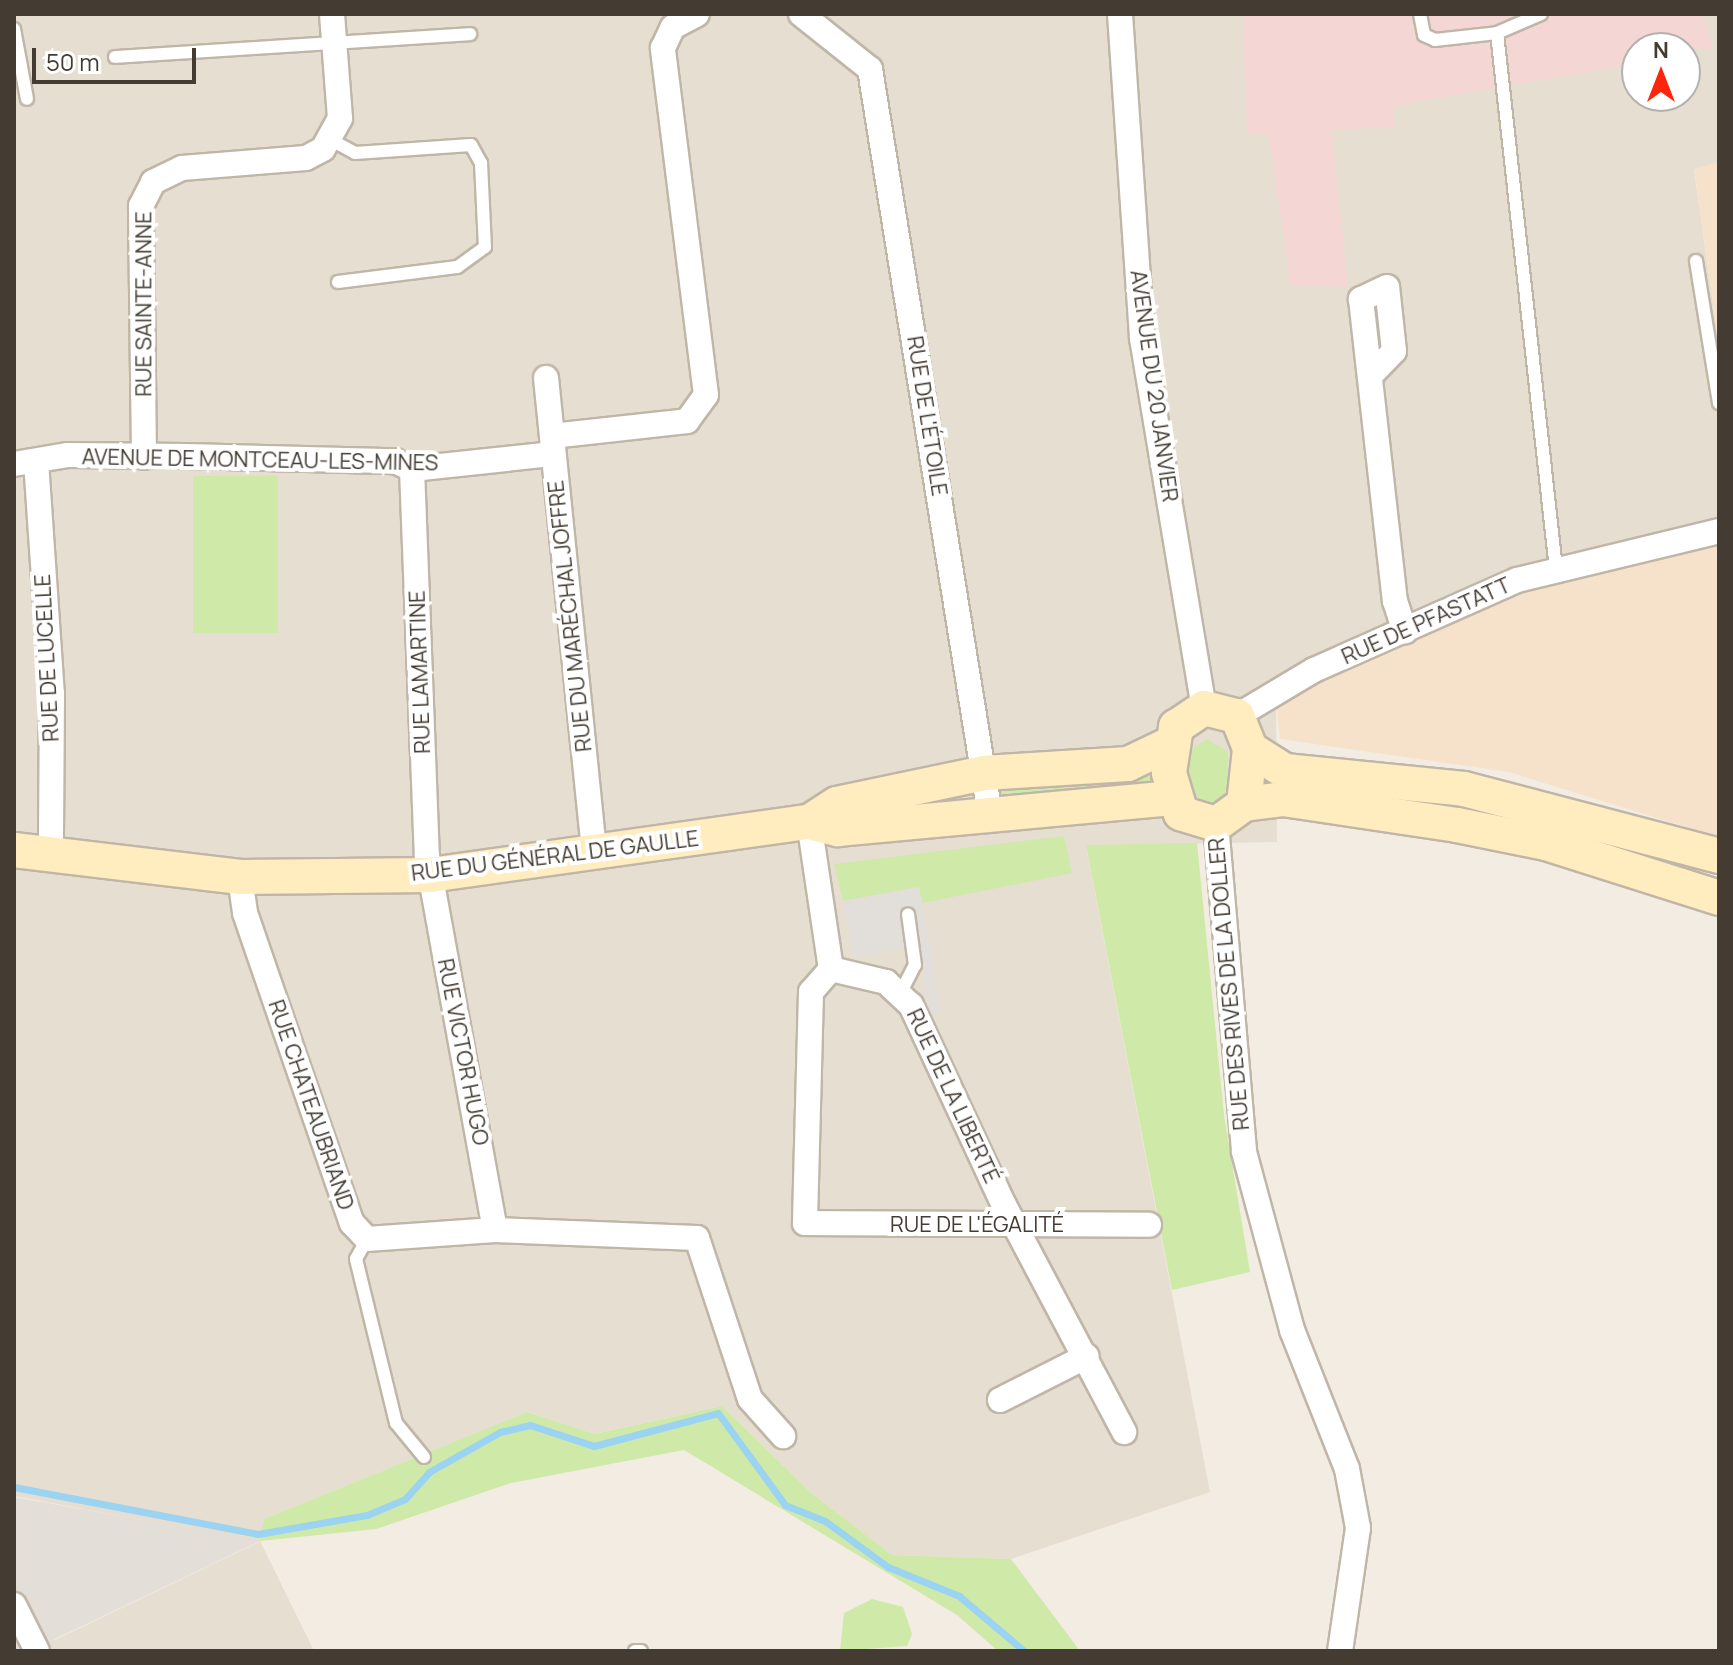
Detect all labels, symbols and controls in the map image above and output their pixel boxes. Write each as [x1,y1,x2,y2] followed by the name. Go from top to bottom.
[36,32,200,82] scale bar
[1621,32,1701,112] north arrow
[1653,35,1669,65] text: N
[46,45,100,78] text: 50 m
[131,211,157,397] street label: RUE SAINTE-ANNE
[1125,268,1183,504] street label: AVENUE DU 20 JANVIER
[901,334,953,498] street label: RUE DE L'ÉTOILE
[81,444,439,476] street label: AVENUE DE MONTCEAU-LES-MINES
[543,478,597,754] street label: RUE DU MARÉCHAL JOFFRE
[1337,572,1515,670] street label: RUE DE PFASTATT
[29,573,65,743] street label: RUE DE LUCELLE
[404,590,436,754] street label: RUE LAMARTINE
[409,825,701,887] street label: RUE DU GÉNÉRAL DE GAULLE
[1203,836,1255,1132] street label: RUE DES RIVES DE LA DOLLER
[432,956,494,1148] street label: RUE VICTOR HUGO
[263,996,359,1214] street label: RUE CHATEAUBRIAND
[901,1005,1005,1187] street label: RUE DE LA LIBERTÉ
[890,1212,1064,1238] street label: RUE DE L'ÉGALITÉ

